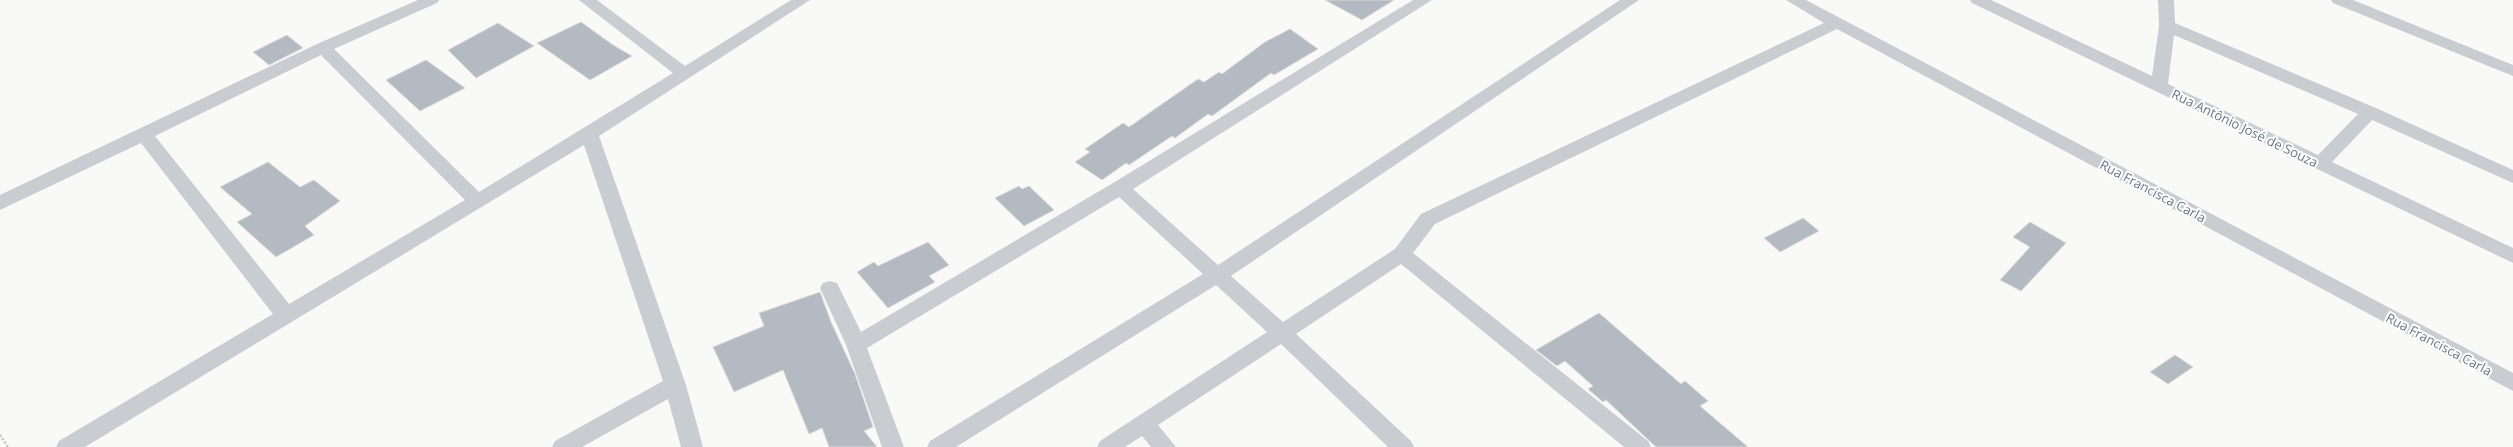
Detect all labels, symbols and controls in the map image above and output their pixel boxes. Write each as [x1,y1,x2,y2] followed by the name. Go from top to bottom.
[2169,85,2321,171] street label: Rua Antônio José de Souza
[2097,155,2209,227] street label: Rua Francisca Carla
[2383,308,2495,380] street label: Rua Francisca Carla

